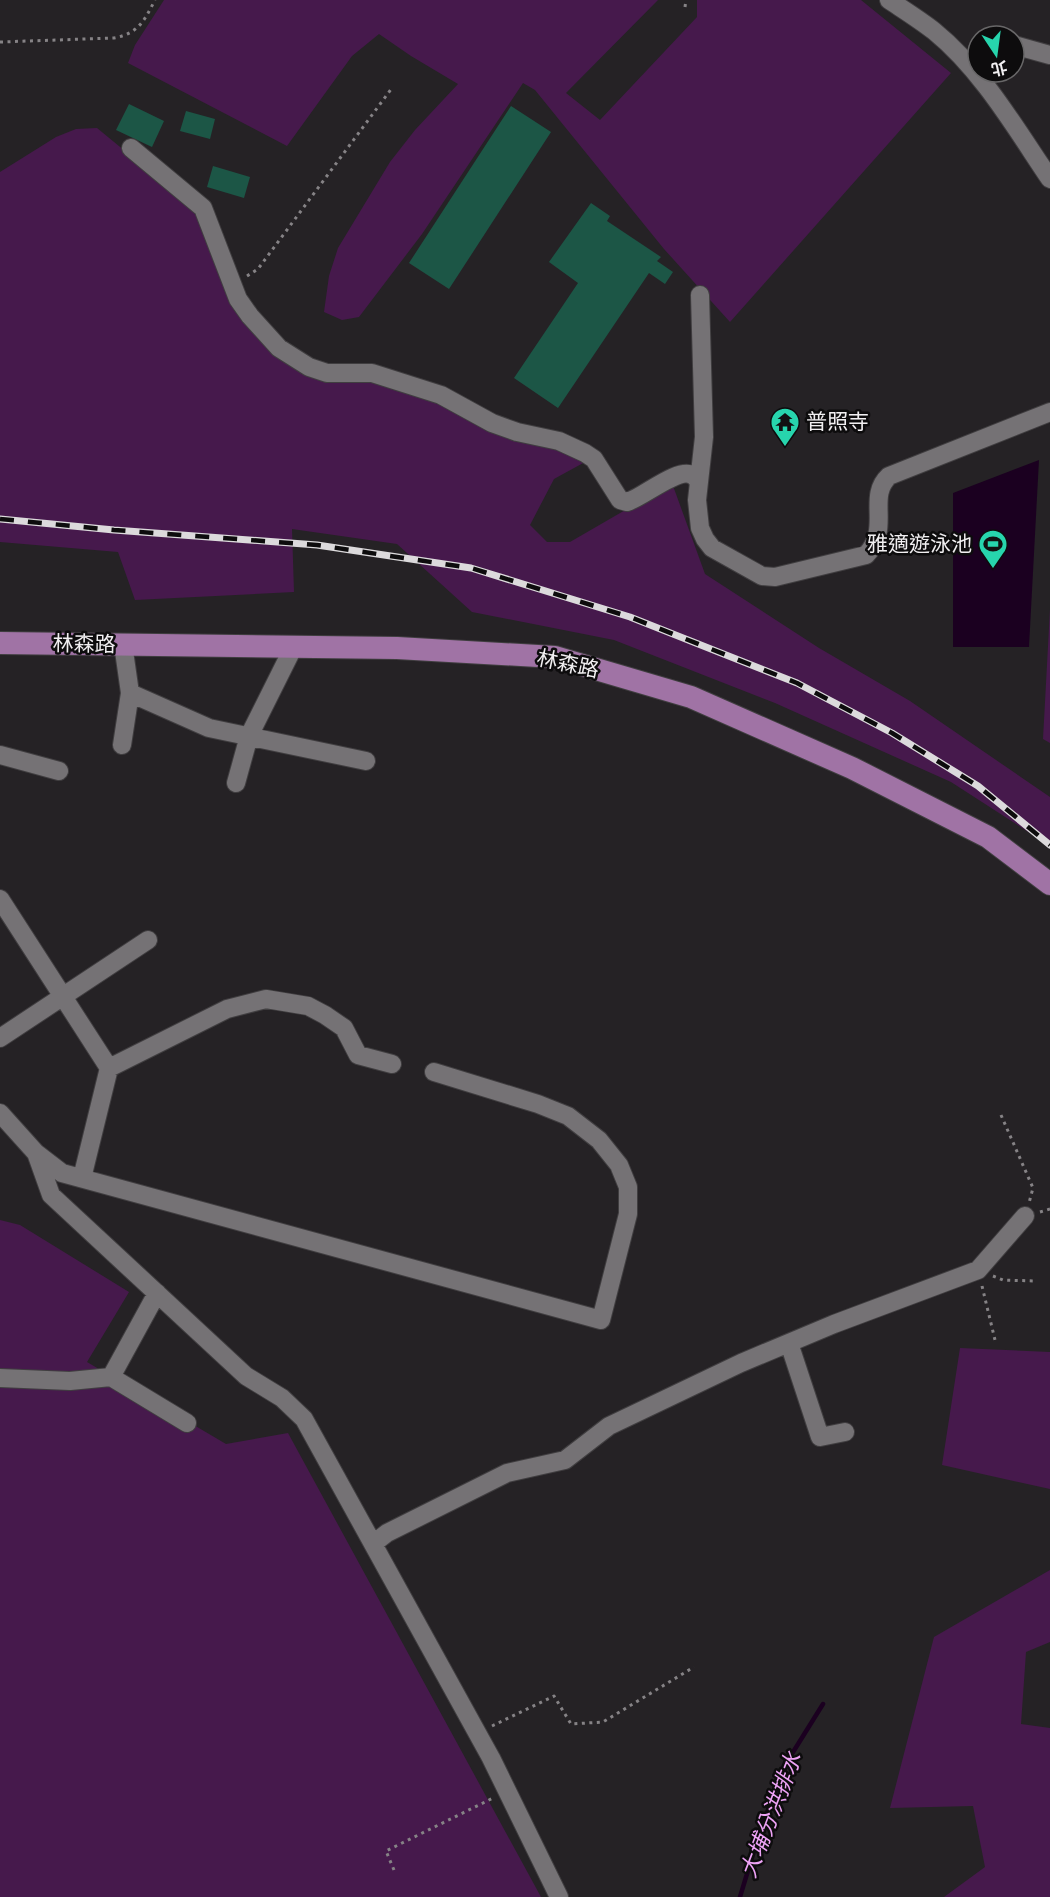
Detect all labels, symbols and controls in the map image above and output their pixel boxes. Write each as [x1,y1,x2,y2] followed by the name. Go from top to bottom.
[966,24,1026,84] north arrow
[989,57,1009,79] text: 北
[769,406,801,448] temple icon: 普照寺
[806,409,869,435] place label: 普照寺
[977,528,1009,570] sports icon: 雅適遊泳池
[867,531,972,557] place label: 雅適遊泳池
[52,630,116,658] street label: 林森路
[534,645,602,683] street label: 林森路
[735,1748,808,1881] water label: 大埔分洪排水

